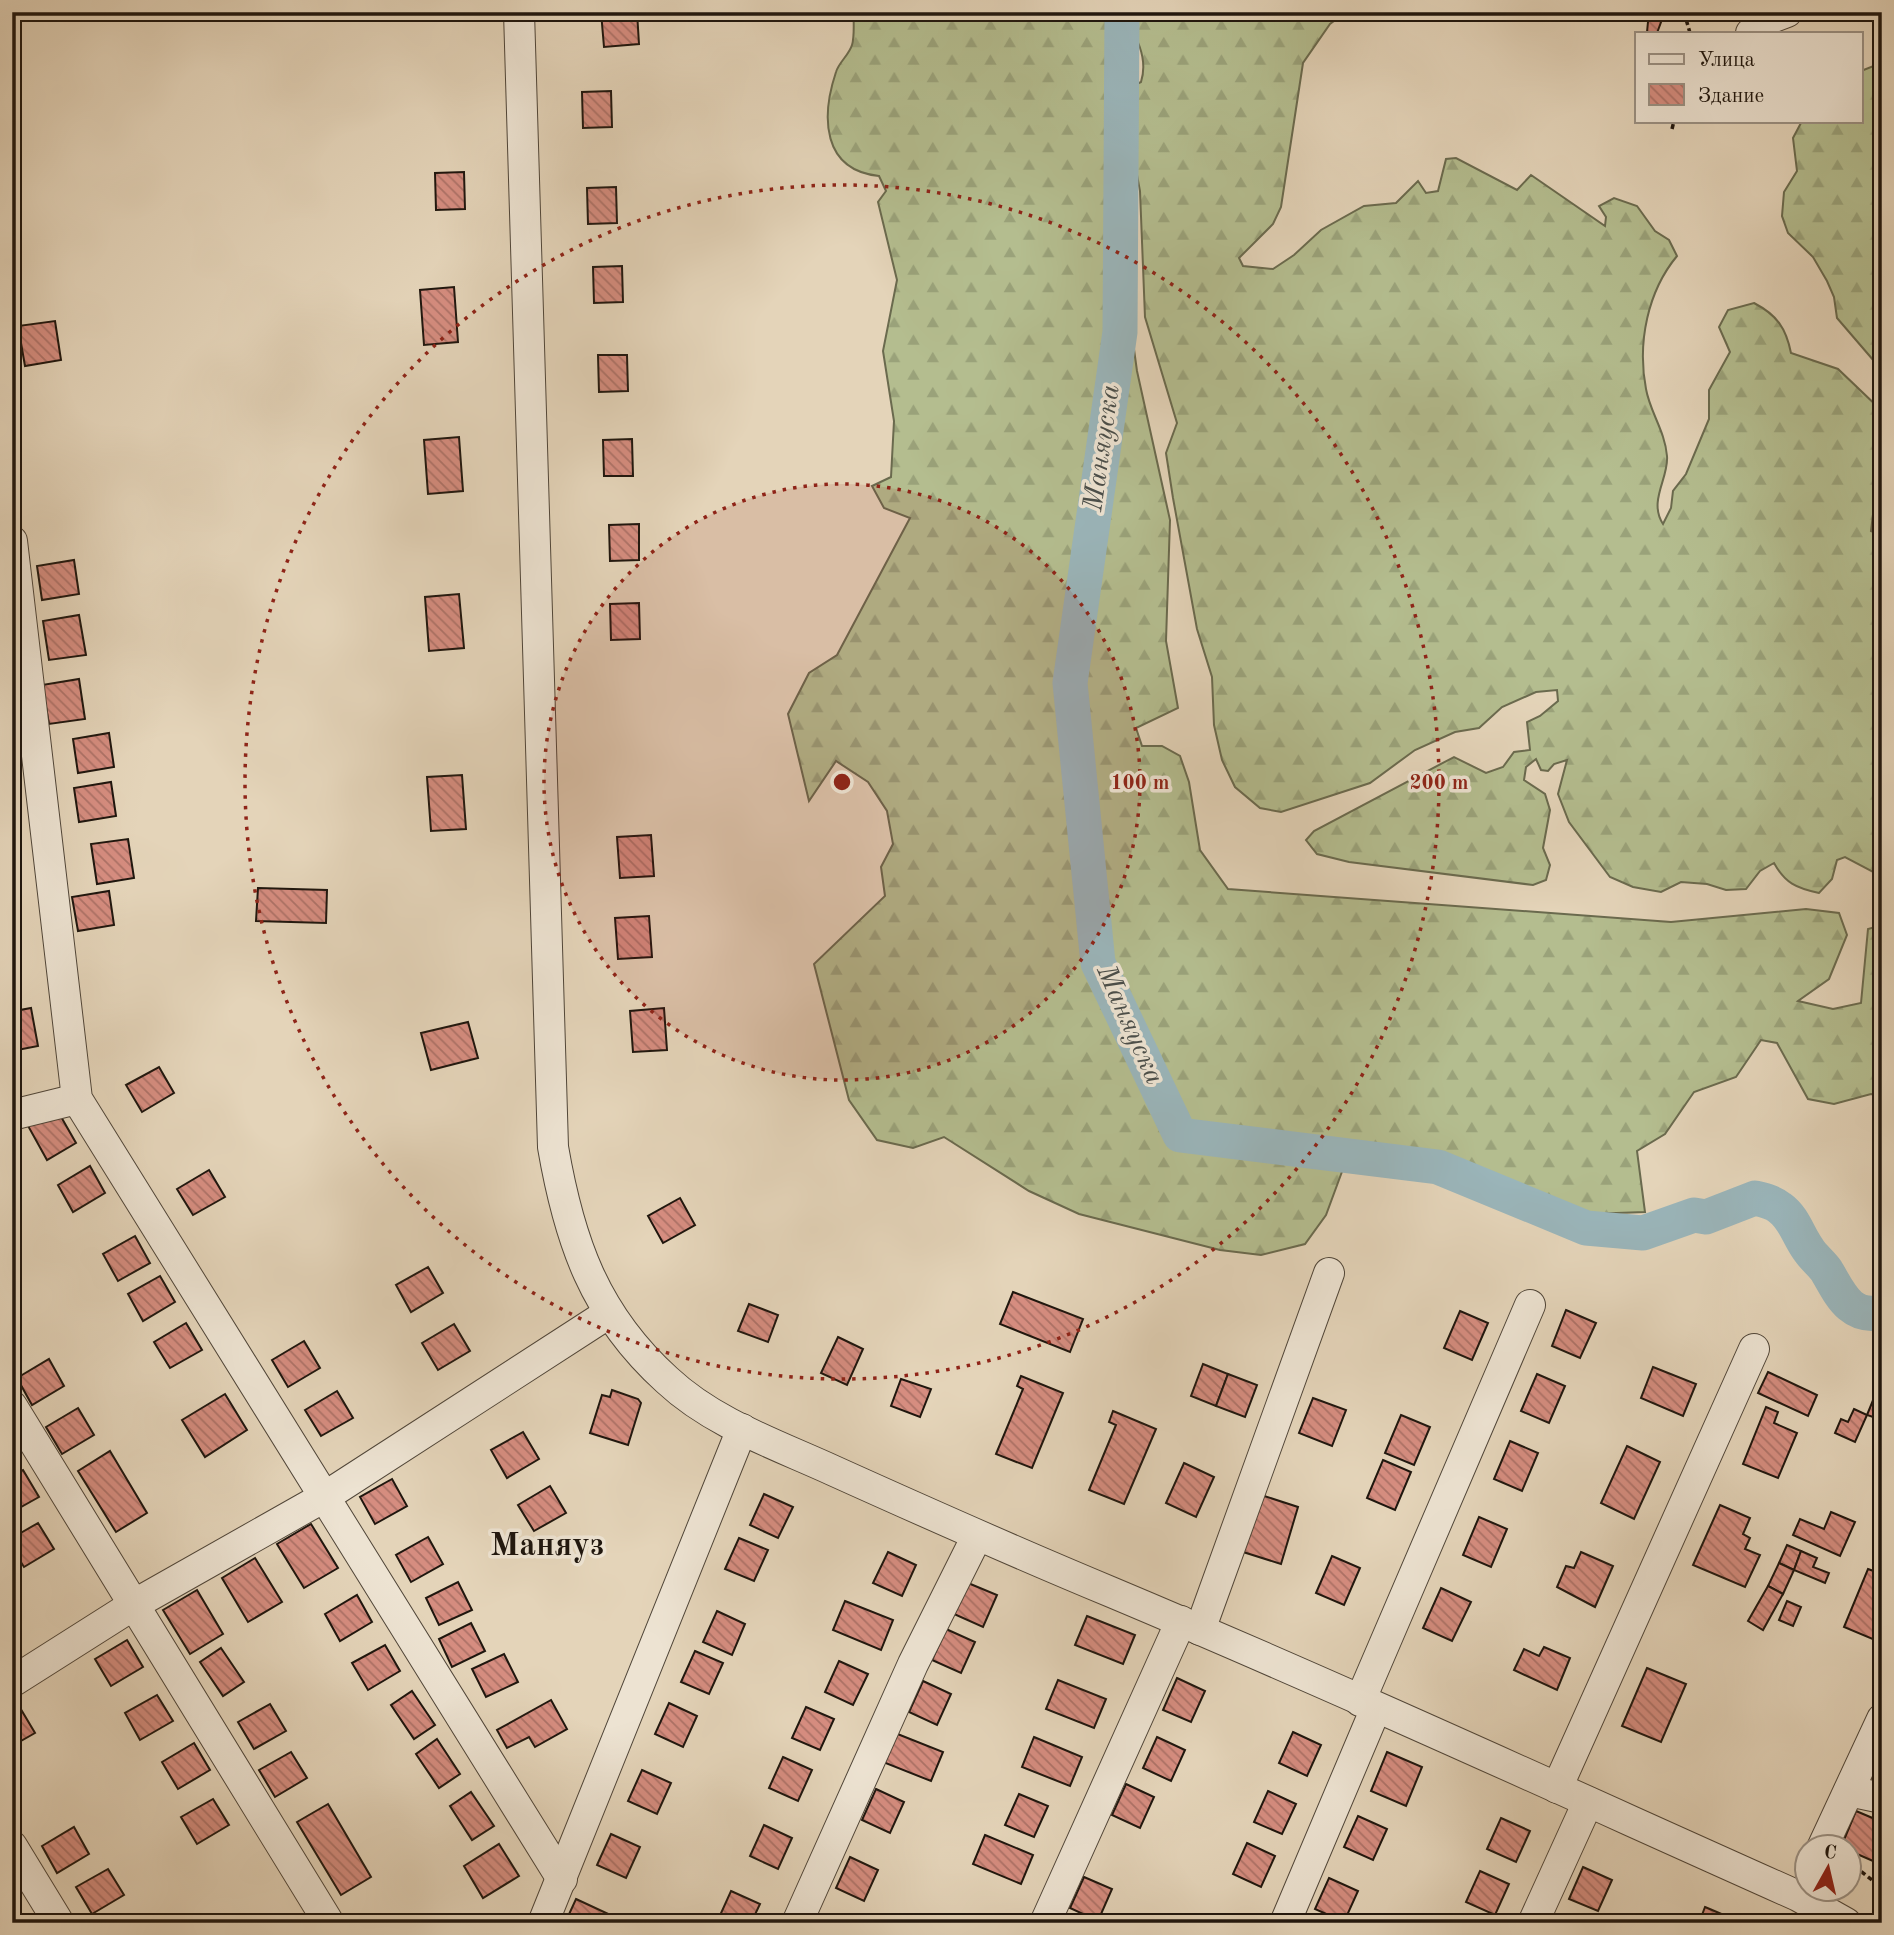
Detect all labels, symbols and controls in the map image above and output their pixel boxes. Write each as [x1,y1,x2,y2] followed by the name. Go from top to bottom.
[1635,32,1862,122] legend
[1698,50,1755,71] text: Улица
[1698,86,1764,107] text: Здание
[1080,383,1126,514] water label: Маняуска
[830,770,854,794] centre of rings
[1110,773,1170,794] text: 100 m
[1409,773,1469,794] text: 200 m
[1090,960,1168,1089] water label: Маняуска
[490,1530,604,1563] district label: Маняуз
[1792,1834,1862,1904] north arrow
[1822,1843,1838,1864] text: С

